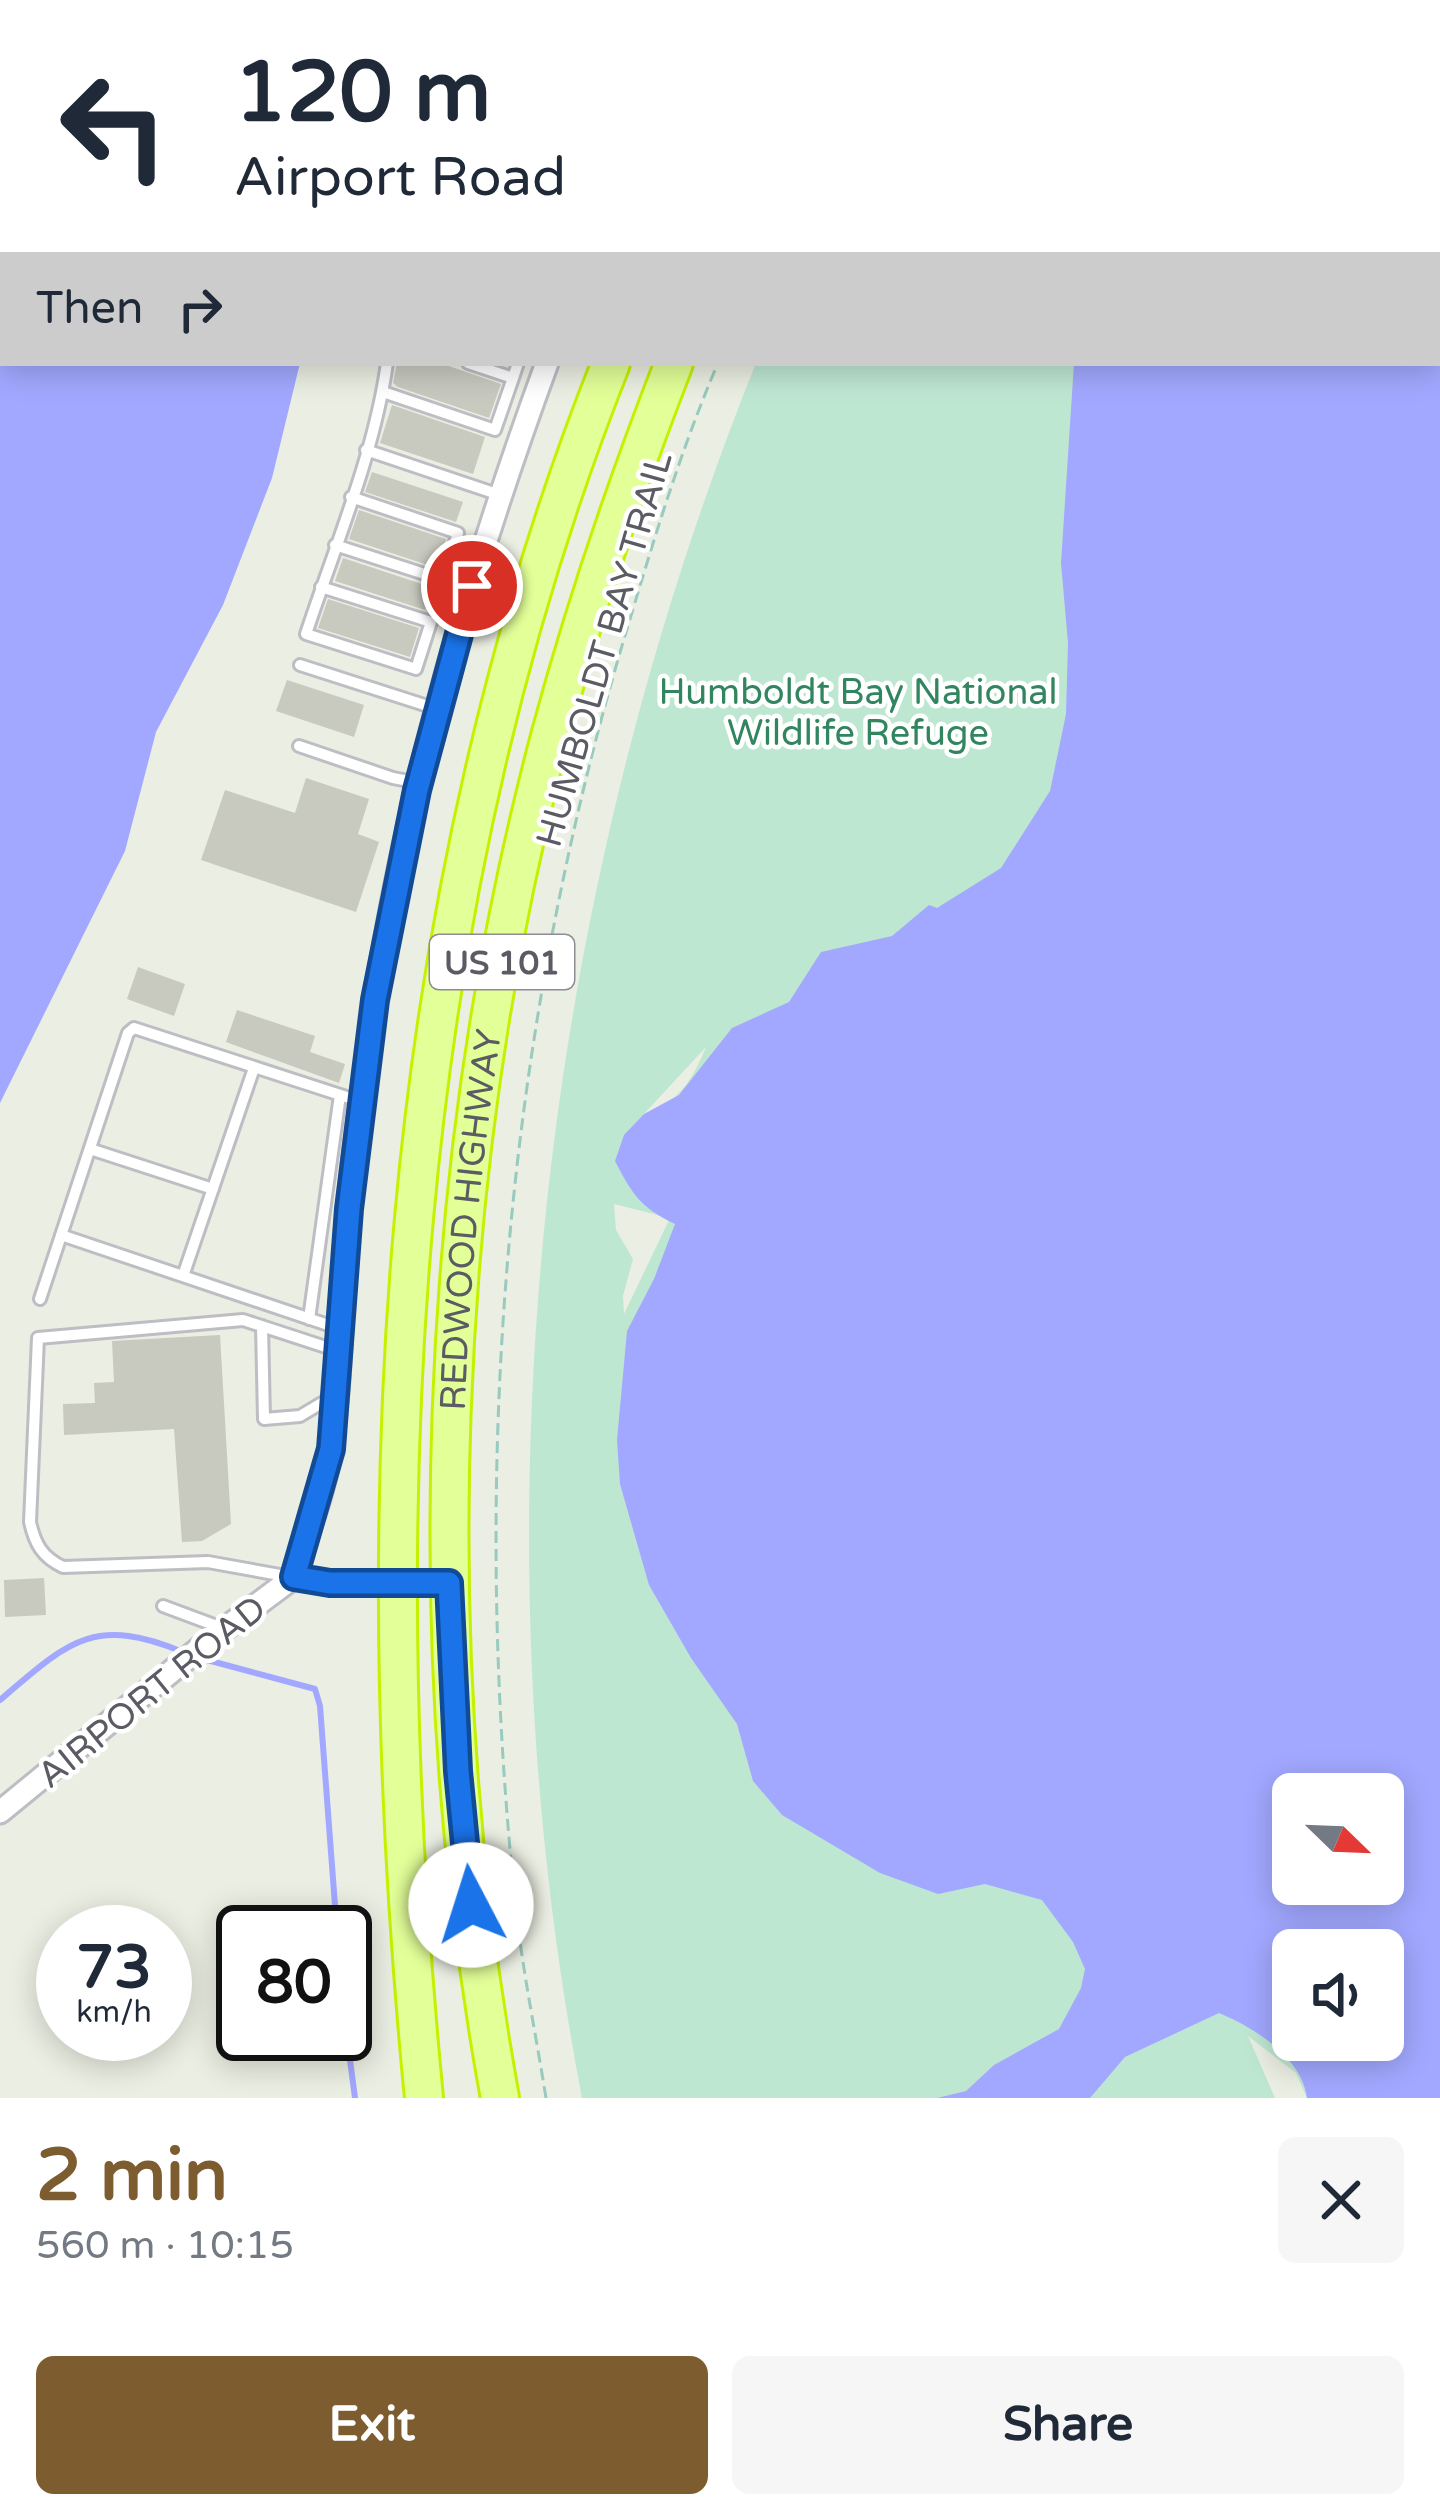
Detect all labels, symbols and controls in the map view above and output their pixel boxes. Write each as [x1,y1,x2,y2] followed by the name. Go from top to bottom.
[234,43,491,144] text: 120 m
[36,48,192,204] icon: left
[234,145,566,210] text: Airport Road
[167,276,233,342] icon: right
[36,282,143,336] text: Then
[527,447,682,852] street label: HUMBOLDT BAY TRAIL
[421,535,523,637] pin
[439,553,505,619] icon: arrive
[658,671,1058,755] park label: Humboldt Bay National Wildlife Refuge
[430,935,574,989] road number: US 101
[432,1026,511,1411] street label: REDWOOD HIGHWAY
[29,1587,275,1797] street label: AIRPORT ROAD
[1272,1773,1404,1905] north arrow
[1272,1773,1404,2061] map controls
[408,1842,534,1968] position arrow
[216,1905,372,2061] speed limit sign: 80
[1272,1929,1404,2061] button: sound
[76,1932,152,2004] text: 73
[76,1994,152,2031] text: km/h
[36,2133,228,2220] text: 2 min
[1278,2137,1404,2263] button: close
[36,2222,294,2269] text: 560 m · 10:15
[36,2356,708,2494] button: Exit
[732,2356,1404,2494] button: Share

